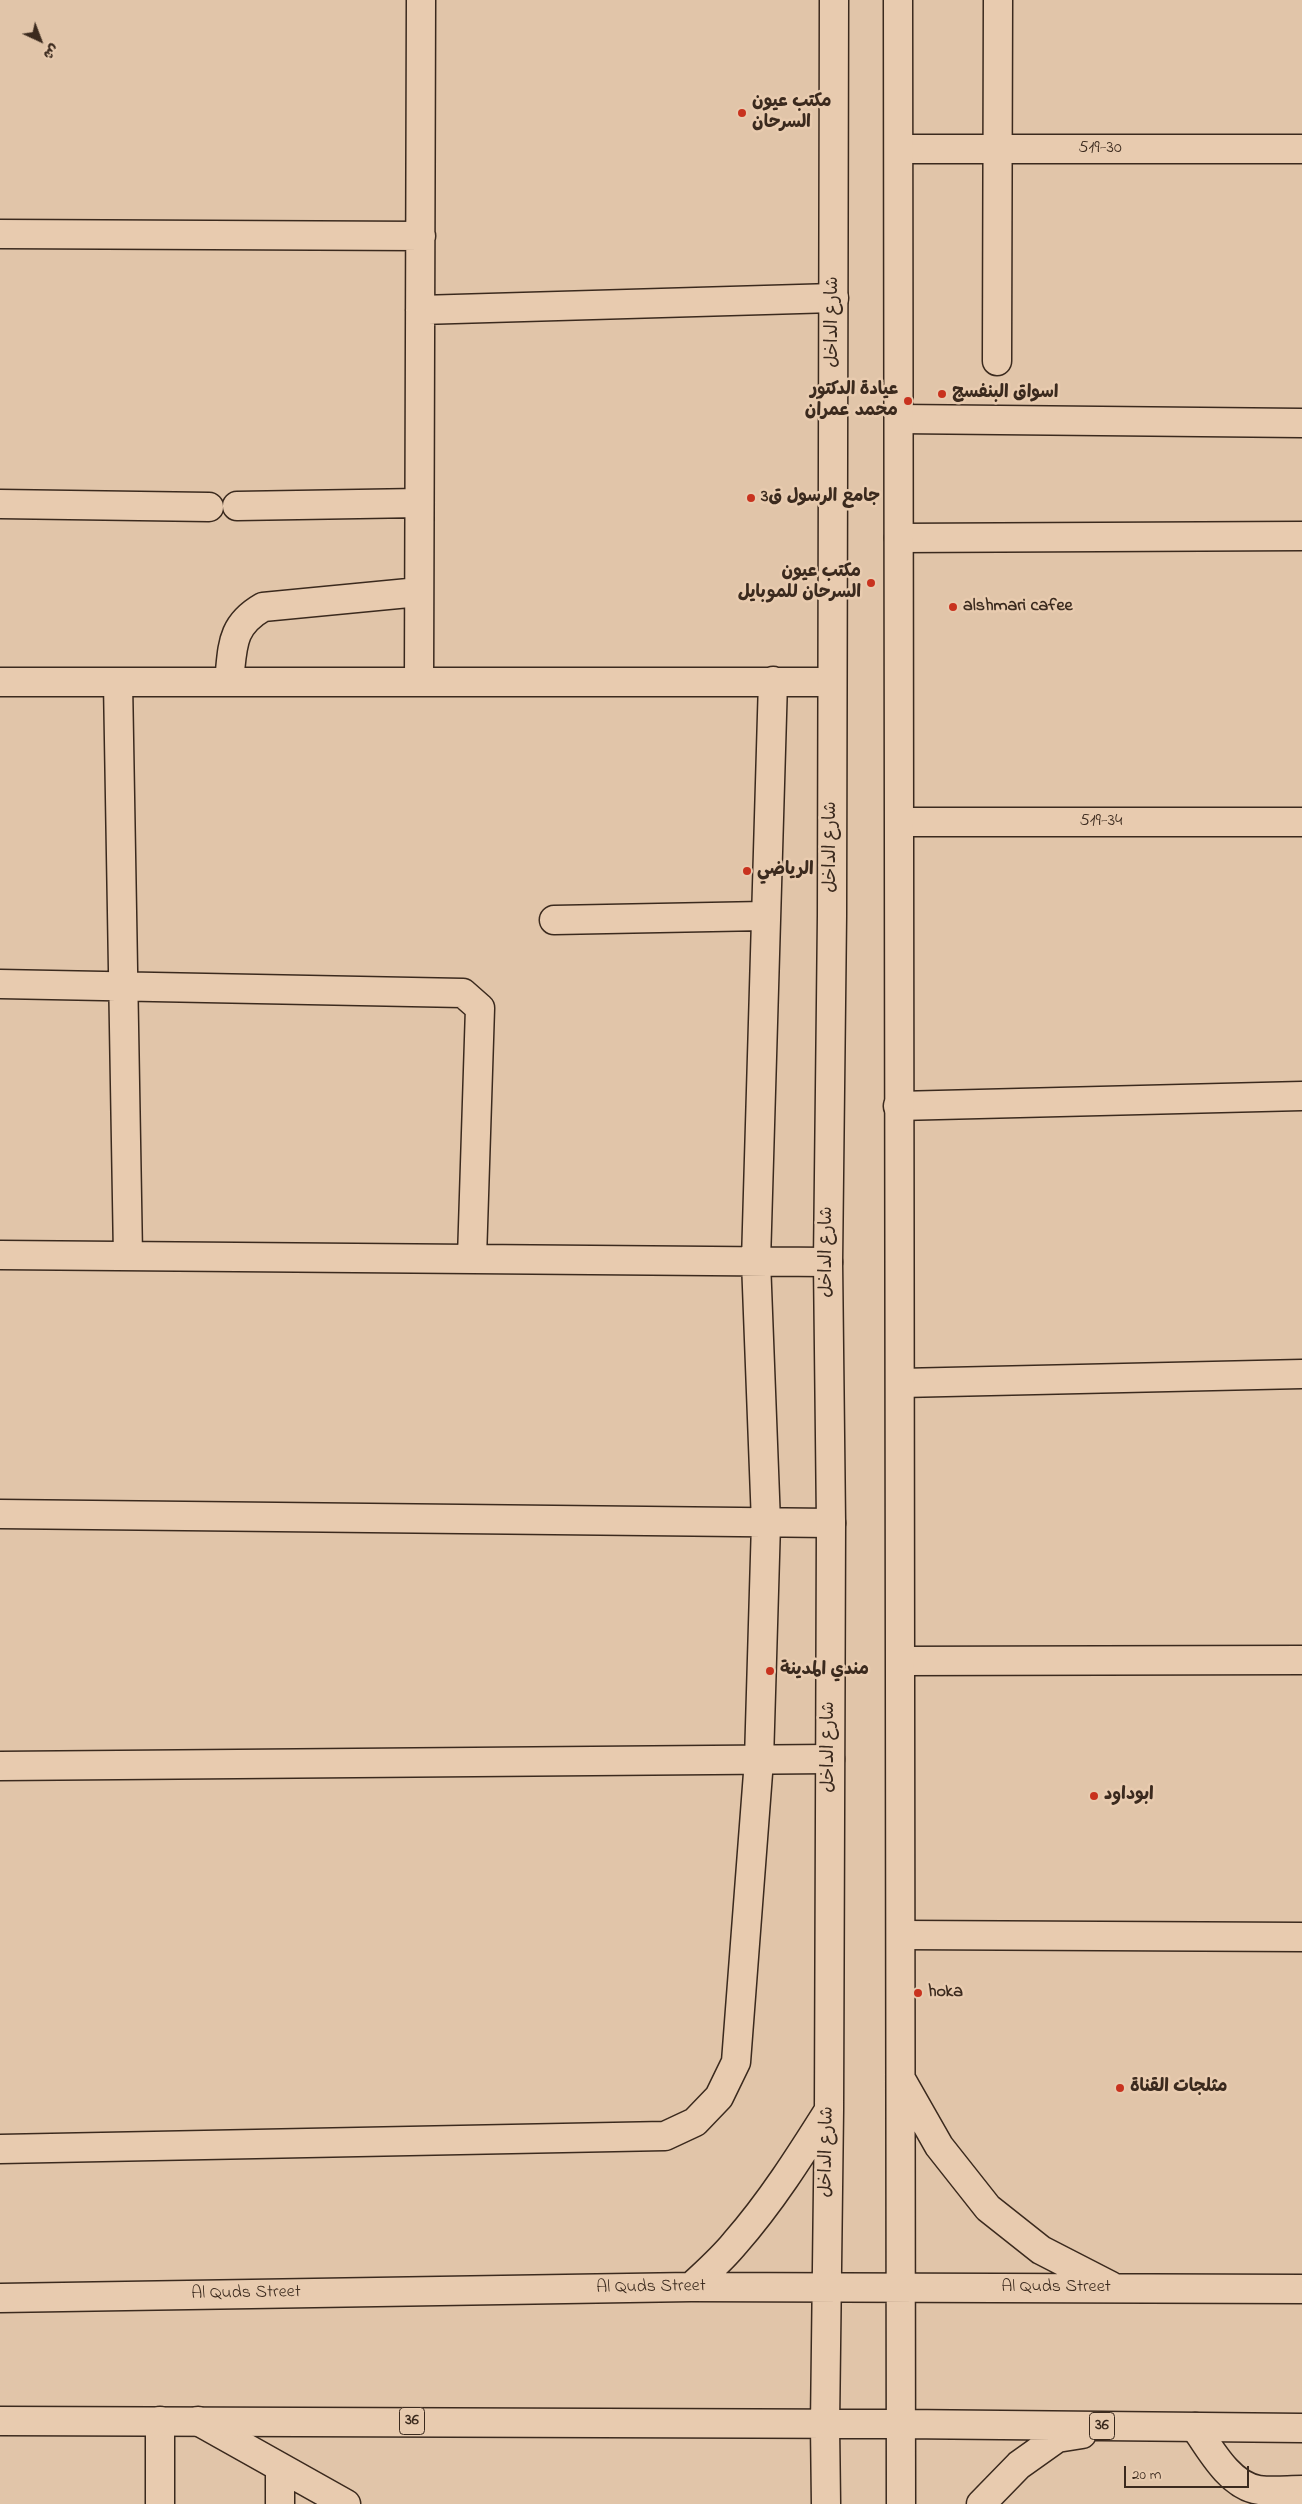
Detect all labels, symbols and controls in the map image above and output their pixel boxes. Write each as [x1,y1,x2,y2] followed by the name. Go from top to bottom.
[15,15,65,65] north arrow
[38,38,63,64] text: ش
[752,92,831,134] place label: مكتب عيون السرحان
[736,107,748,119] marker: مكتب عيون السرحان
[1078,138,1122,160] street label: 519-30
[823,276,845,368] street label: شارع الداخل
[805,380,898,422] place label: عيادة الدكتور محمد عمران
[952,383,1058,405] place label: اسواق البنفسج
[936,388,948,400] marker: اسواق البنفسج
[902,395,914,407] marker: عيادة الدكتور محمد عمران
[761,487,880,509] place label: جامع الرسول ق3
[745,492,757,504] marker: جامع الرسول ق3
[738,562,861,604] place label: مكتب عيون السرحان للموبايل
[865,577,877,589] marker: مكتب عيون السرحان للموبايل
[963,596,1073,618] place label: alshmari cafee
[947,601,959,613] marker: alshmari cafee
[821,801,843,893] street label: شارع الداخل
[1079,811,1123,833] street label: 519-34
[757,860,814,882] place label: الرياضي
[741,865,753,877] marker: الرياضي
[817,1206,839,1298] street label: شارع الداخل
[780,1660,869,1682] place label: مندي المدينة
[764,1665,776,1677] marker: مندي المدينة
[819,1701,841,1793] street label: شارع الداخل
[1104,1785,1154,1807] place label: ابوداود
[1088,1790,1100,1802] marker: ابوداود
[928,1982,963,2004] place label: hoka
[912,1987,924,1999] marker: hoka
[1130,2077,1228,2099] place label: مثلجات القناة
[1114,2082,1126,2094] marker: مثلجات القناة
[816,2106,840,2198] street label: شارع الداخل
[596,2276,706,2300] street label: Al Quds Street
[1001,2277,1111,2299] street label: Al Quds Street
[191,2282,301,2306] street label: Al Quds Street
[400,2408,424,2434] road number: 36
[1090,2412,1114,2440] road number: 36
[1127,2456,1252,2488] scale bar
[1132,2464,1161,2486] text: 20 m

